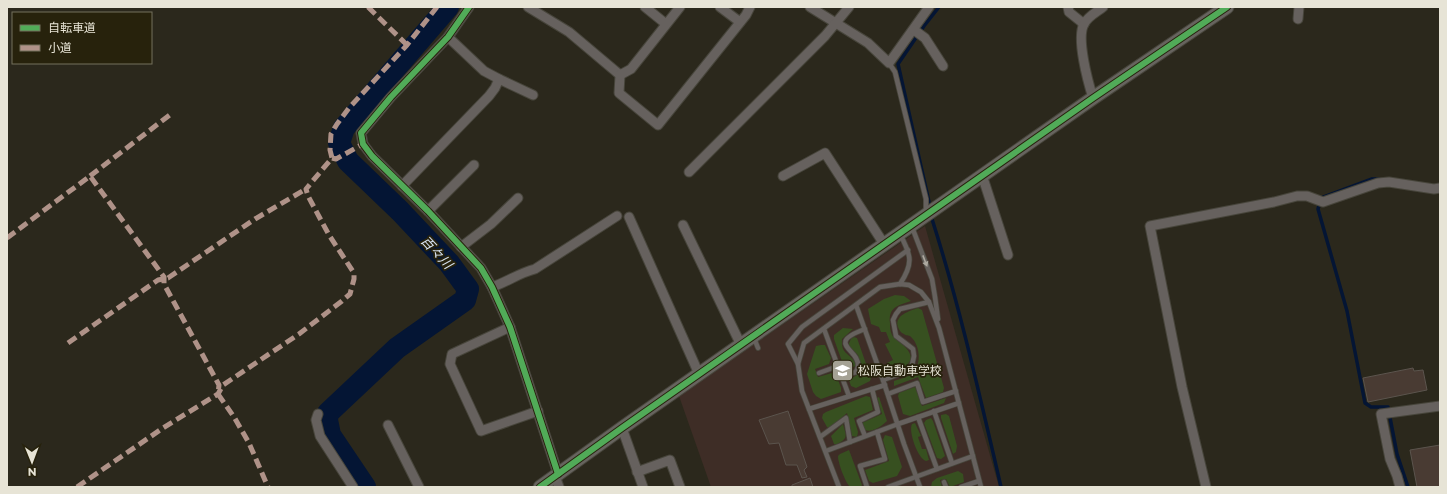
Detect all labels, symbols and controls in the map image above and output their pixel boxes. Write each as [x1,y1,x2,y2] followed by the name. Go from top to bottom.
[12,12,152,64] legend
[48,20,96,35] text: 自転車道
[48,40,72,55] text: 小道
[418,232,458,273] water label: 百々川
[922,255,928,267] one-way arrow
[829,357,855,383] school or university icon: 松阪自動車学校
[858,363,942,378] place label: 松阪自動車学校
[12,442,52,482] north arrow
[28,465,37,479] text: N

